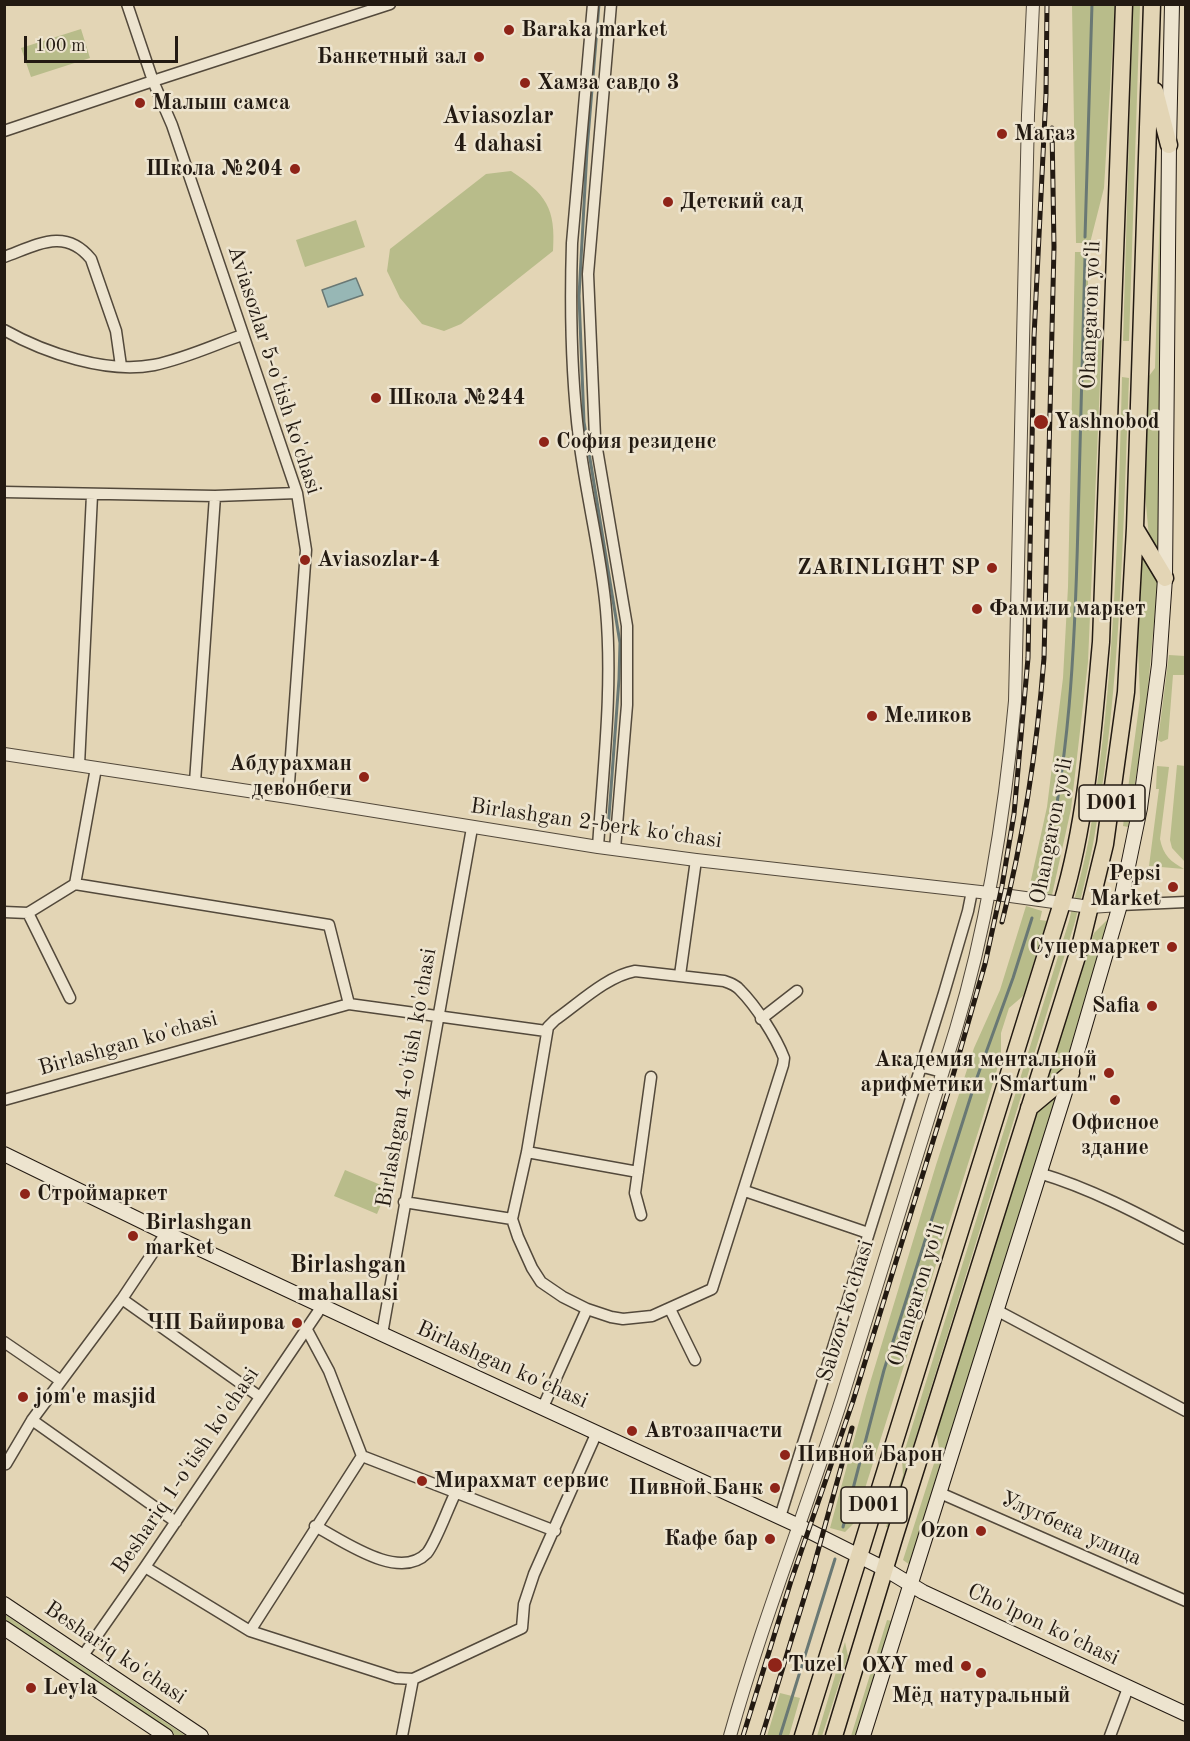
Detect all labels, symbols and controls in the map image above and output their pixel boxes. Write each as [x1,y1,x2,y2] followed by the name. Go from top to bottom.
[521,17,667,43] place label: Baraka market
[502,23,516,37] marker: Baraka market
[27,24,182,62] scale bar
[35,37,86,55] text: 100 m
[317,44,467,70] place label: Банкетный зал
[472,50,486,64] marker: Банкетный зал
[537,70,680,96] place label: Хамза савдо 3
[518,76,532,90] marker: Хамза савдо 3
[152,90,290,116] place label: Малыш самса
[133,96,147,110] marker: Малыш самса
[442,103,554,159] district label: Aviasozlar 4 dahasi
[1014,121,1075,147] place label: Магаз
[995,127,1009,141] marker: Магаз
[145,156,283,182] place label: Школа №204
[288,162,302,176] marker: Школа №204
[680,189,803,215] place label: Детский сад
[661,195,675,209] marker: Детский сад
[1075,240,1107,390] street label: Ohangaron yoʻli
[221,242,327,498] street label: Aviasozlar 5-o'tish ko'chasi
[388,385,526,411] place label: Школа №244
[369,391,383,405] marker: Школа №244
[1054,409,1160,435] place label: Yashnobod
[1032,413,1050,431] marker: Yashnobod
[556,429,717,455] place label: София резиденс
[537,435,551,449] marker: София резиденс
[317,547,440,573] place label: Aviasozlar-4
[298,553,312,567] marker: Aviasozlar-4
[797,555,980,581] place label: ZARINLIGHT SP
[985,561,999,575] marker: ZARINLIGHT SP
[989,596,1146,622] place label: Фамили маркет
[970,602,984,616] marker: Фамили маркет
[884,703,972,729] place label: Меликов
[865,709,879,723] marker: Меликов
[229,751,352,802] place label: Абдурахман девонбеги
[1025,756,1079,906] street label: Ohangaron yoʻli
[357,770,371,784] marker: Абдурахман девонбеги
[1079,785,1145,821] road number: D001
[469,793,723,855] street label: Birlashgan 2-berk ko'chasi
[1090,861,1161,912] place label: Pepsi Market
[1166,880,1180,894] marker: Pepsi Market
[1029,934,1160,960] place label: Супермаркет
[1165,940,1179,954] marker: Супермаркет
[371,946,443,1210] street label: Birlashgan 4-o'tish ko'chasi
[1092,993,1140,1019] place label: Safia
[1145,999,1159,1013] marker: Safia
[36,1006,220,1082] street label: Birlashgan ko'chasi
[860,1047,1097,1098] place label: Академия ментальной арифметики "Smartum"
[1102,1066,1116,1080] marker: Академия ментальной арифметики "Smartum"
[1108,1093,1122,1107] marker: Офисное здание
[1071,1110,1159,1162] place label: Офисное здание
[37,1181,168,1207] place label: Строймаркет
[18,1187,32,1201] marker: Строймаркет
[145,1210,252,1262] place label: Birlashgan market
[883,1220,951,1370] street label: Ohangaron yoʻli
[126,1229,140,1243] marker: Birlashgan market
[812,1237,880,1385] street label: Sabzor ko'chasi
[290,1252,406,1308] district label: Birlashgan mahallasi
[147,1310,285,1336] place label: ЧП Байирова
[412,1315,592,1415] street label: Birlashgan ko'chasi
[290,1316,304,1330] marker: ЧП Байирова
[107,1363,265,1579] street label: Beshariq 1-o'tish ko'chasi
[35,1384,156,1410] place label: jom'e masjid
[16,1390,30,1404] marker: jom'e masjid
[644,1418,783,1444] place label: Автозапчасти
[625,1424,639,1438] marker: Автозапчасти
[797,1442,943,1468] place label: Пивной Барон
[778,1448,792,1462] marker: Пивной Барон
[434,1468,609,1494] place label: Мирахмат сервис
[415,1474,429,1488] marker: Мирахмат сервис
[628,1475,763,1501] place label: Пивной Банк
[768,1481,782,1495] marker: Пивной Банк
[996,1486,1146,1572] street label: Улугбека улица
[841,1487,907,1523] road number: D001
[920,1518,969,1544] place label: Ozon
[974,1524,988,1538] marker: Ozon
[664,1526,758,1552] place label: Кафе бар
[763,1532,777,1546] marker: Кафе бар
[963,1578,1123,1672] street label: Cho'lpon ko'chasi
[39,1596,191,1710] street label: Beshariq ko'chasi
[788,1652,843,1678] place label: Tuzel
[861,1653,954,1679] place label: OXY med
[766,1656,784,1674] marker: Tuzel
[959,1659,973,1673] marker: OXY med
[974,1666,988,1680] marker: Мёд натуральный
[43,1675,98,1701] place label: Leyla
[24,1681,38,1695] marker: Leyla
[892,1683,1070,1709] place label: Мёд натуральный

